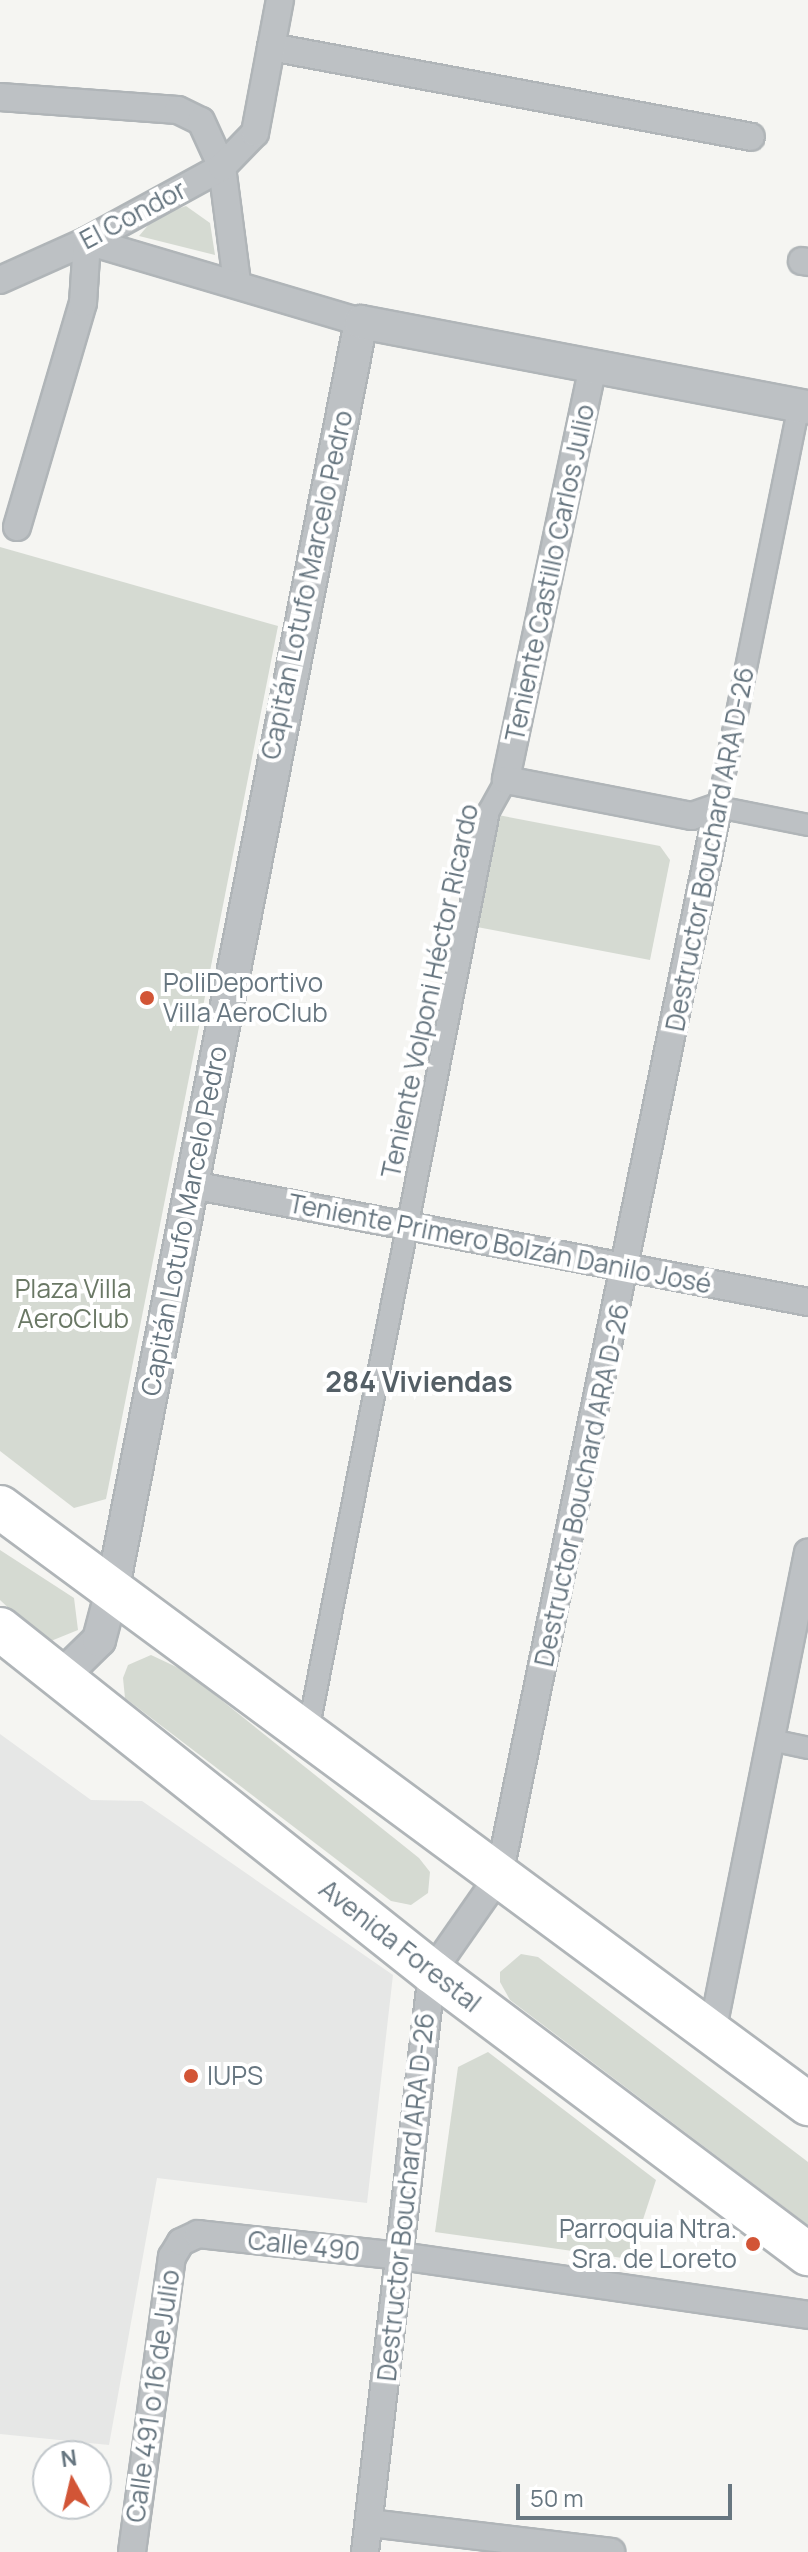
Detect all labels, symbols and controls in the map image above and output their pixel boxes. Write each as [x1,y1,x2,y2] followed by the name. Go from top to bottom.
[75,174,191,256] street label: El Condor
[499,402,601,744] street label: Teniente Castillo Carlos Julio
[255,408,359,762] street label: Capitán Lotufo Marcelo Pedro
[659,664,761,1034] street label: Destructor Bouchard ARA D-26
[375,801,485,1181] street label: Teniente Volponi Héctor Ricardo
[163,967,328,1028] place label: PoliDeportivo Villa AeroClub
[138,989,156,1007] marker: PoliDeportivo Villa AeroClub
[135,1043,233,1399] street label: Capitán Lotufo Marcelo Pedro
[286,1188,714,1300] street label: Teniente Primero Bolzán Danilo José
[15,1273,131,1334] park label: Plaza Villa AeroClub
[528,1301,636,1669] street label: Destructor Bouchard ARA D-26
[325,1364,513,1398] district label: 284 Viviendas
[313,1873,487,2019] street label: Avenida Forestal
[371,2011,441,2383] street label: Destructor Bouchard ARA D-26
[207,2060,263,2092] place label: IUPS
[182,2067,200,2085] marker: IUPS
[559,2213,737,2274] place label: Parroquia Ntra. Sra. de Loreto
[246,2225,362,2267] street label: Calle 490
[744,2235,762,2253] marker: Parroquia Ntra. Sra. de Loreto
[120,2268,186,2524] street label: Calle 491 o 16 de Julio
[32,2440,112,2520] north arrow
[59,2442,79,2474] text: N
[520,2468,736,2518] scale bar
[530,2481,584,2514] text: 50 m

